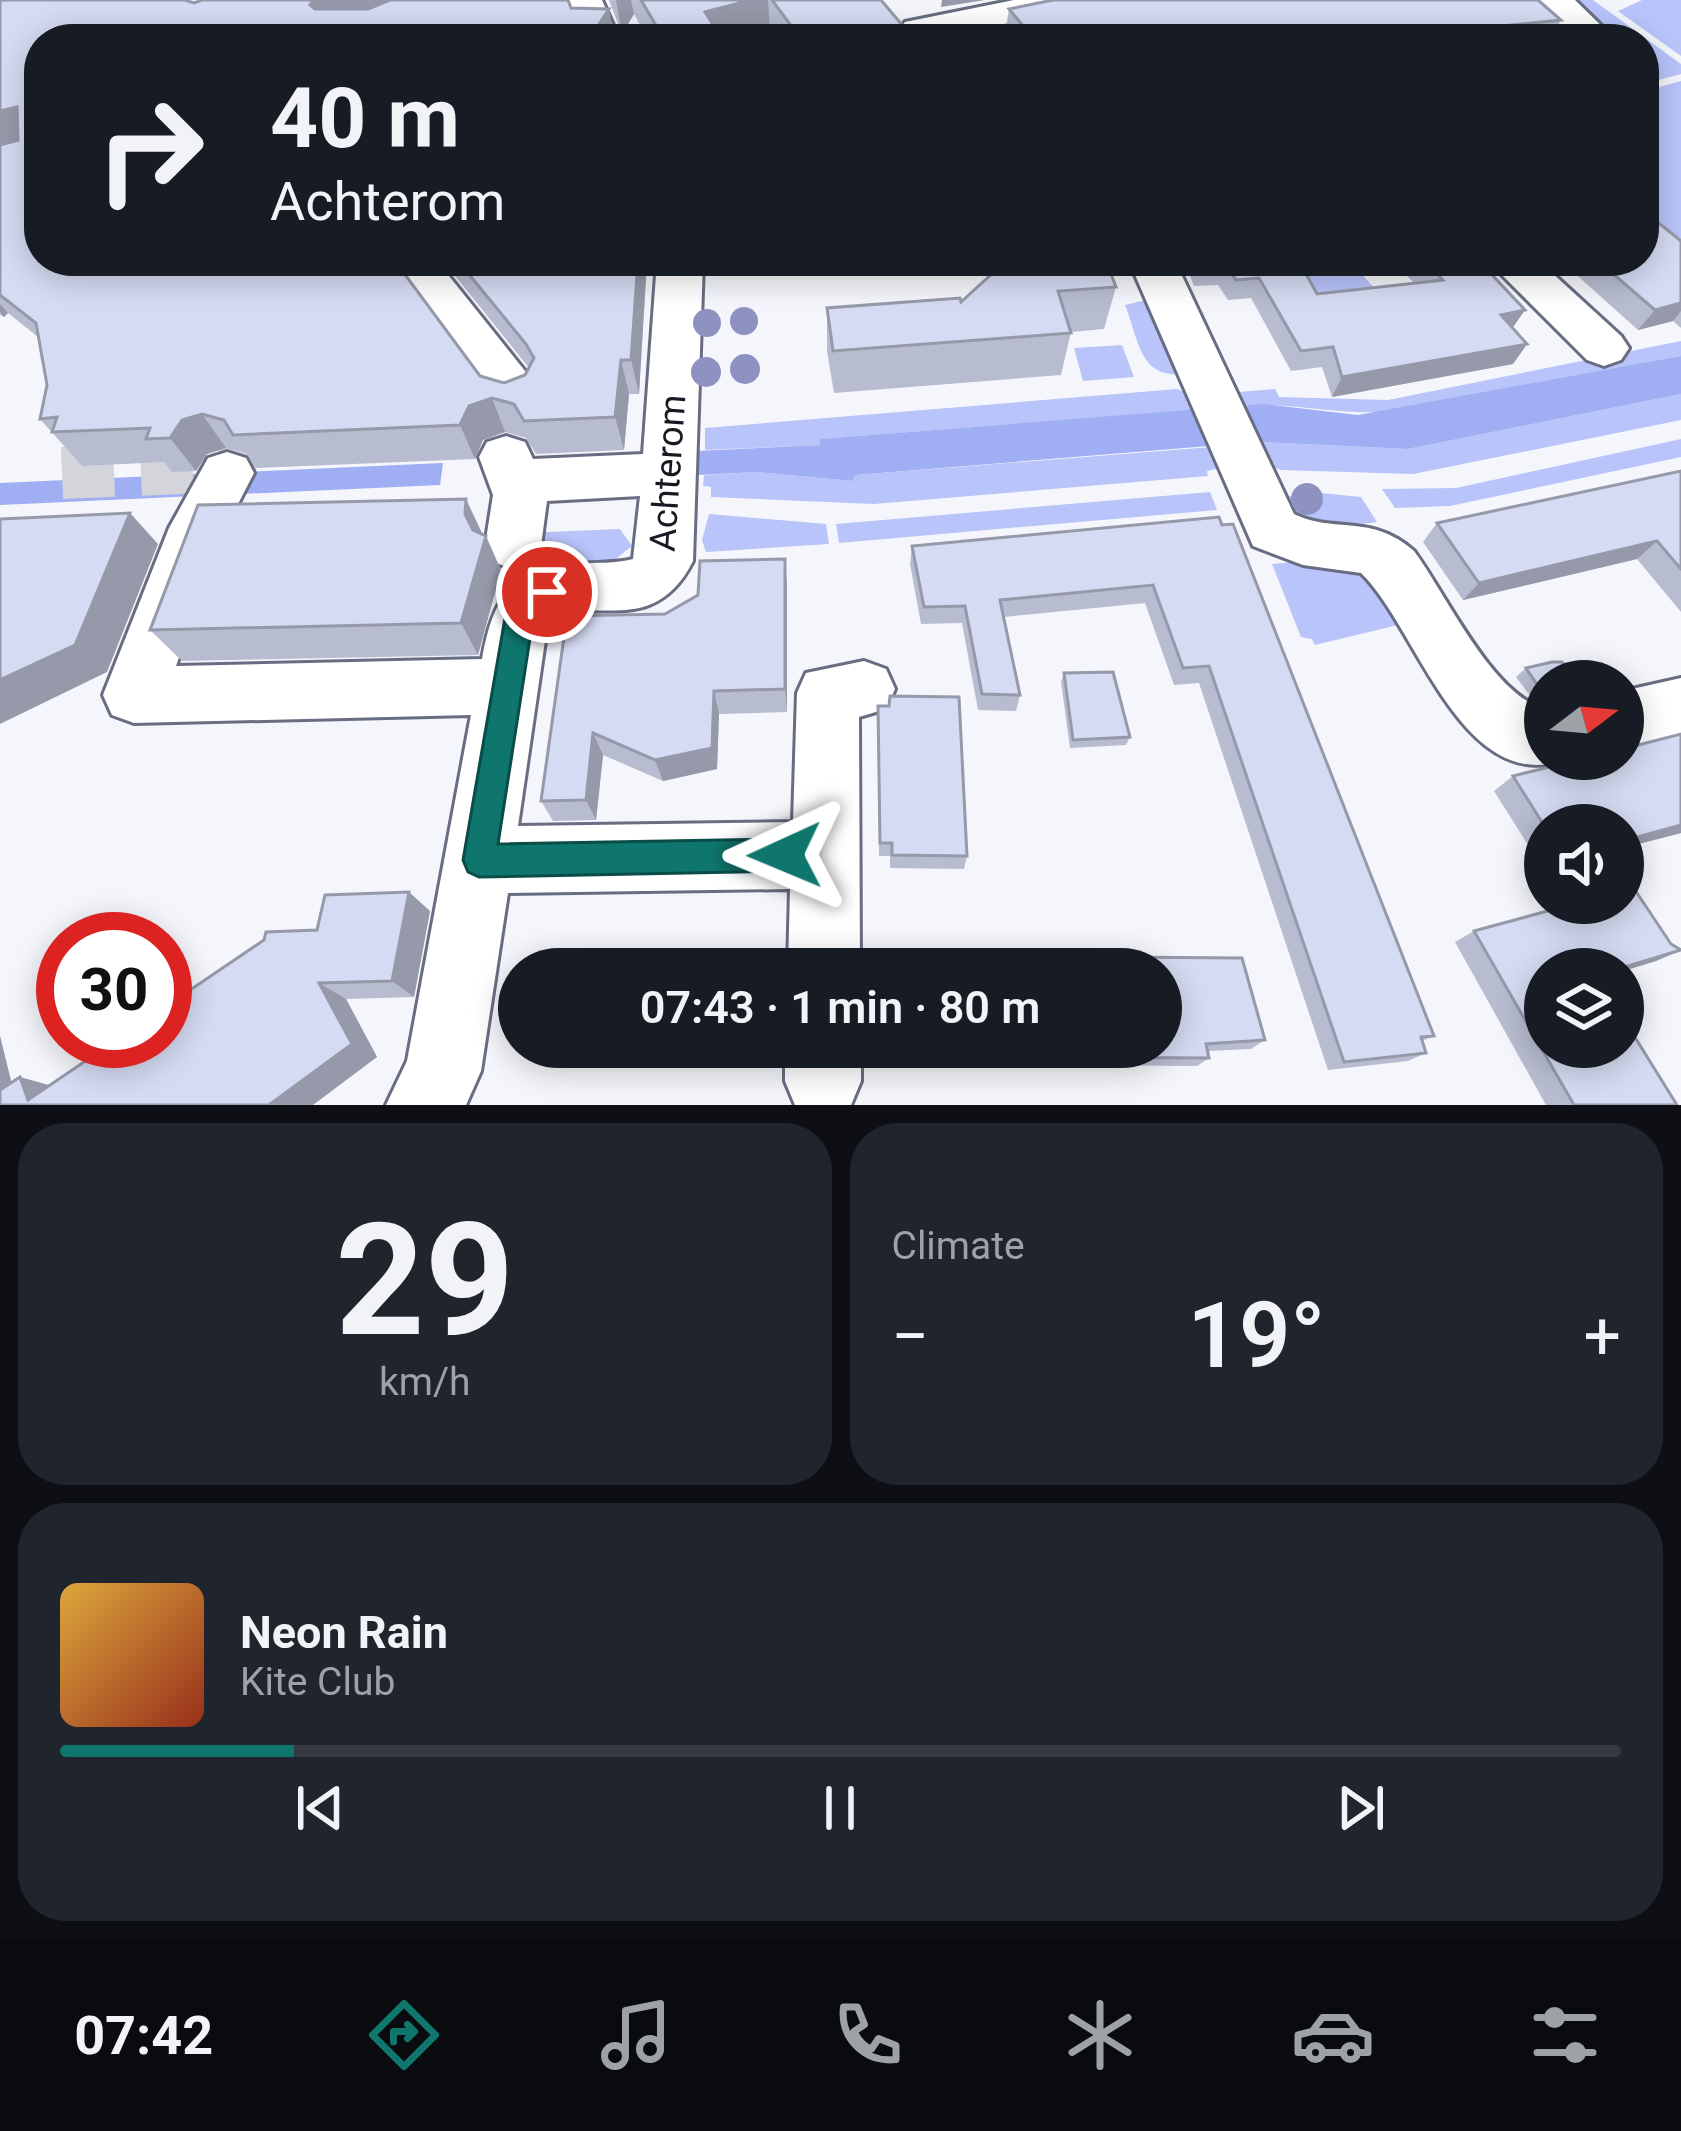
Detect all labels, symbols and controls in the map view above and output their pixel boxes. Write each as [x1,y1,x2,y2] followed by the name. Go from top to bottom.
[270,69,460,168] text: 40 m
[72,72,228,228] icon: right
[270,170,505,233] text: Achterom
[642,393,694,553] street label: Achterom
[496,541,598,643] pin
[514,559,580,625] icon: arrive
[1524,660,1644,780] north arrow
[1524,660,1644,1068] map controls
[722,792,848,918] position arrow
[1524,804,1644,924] button: sound
[36,912,192,1068] speed limit sign: 30
[1524,948,1644,1068] button: layers
[640,981,1040,1034] text: 07:43 · 1 min · 80 m
[335,1189,514,1372] text: 29
[892,1223,1025,1269] text: Climate
[1188,1284,1325,1389] text: 19°
[892,1298,929,1375] text: −
[1584,1298,1621,1375] text: +
[379,1359,471,1405] text: km/h
[240,1606,448,1659] text: Neon Rain
[240,1659,395,1705] text: Kite Club
[287,1775,353,1841] icon: previous
[807,1775,873,1841] icon: pause
[1328,1775,1394,1841] icon: next
[362,1993,446,2077] icon: directions
[594,1993,678,2077] icon: music
[826,1993,910,2077] icon: phone
[1058,1993,1142,2077] icon: climate
[1291,1993,1375,2077] icon: car
[1523,1993,1607,2077] icon: filters
[74,2004,213,2067] text: 07:42

